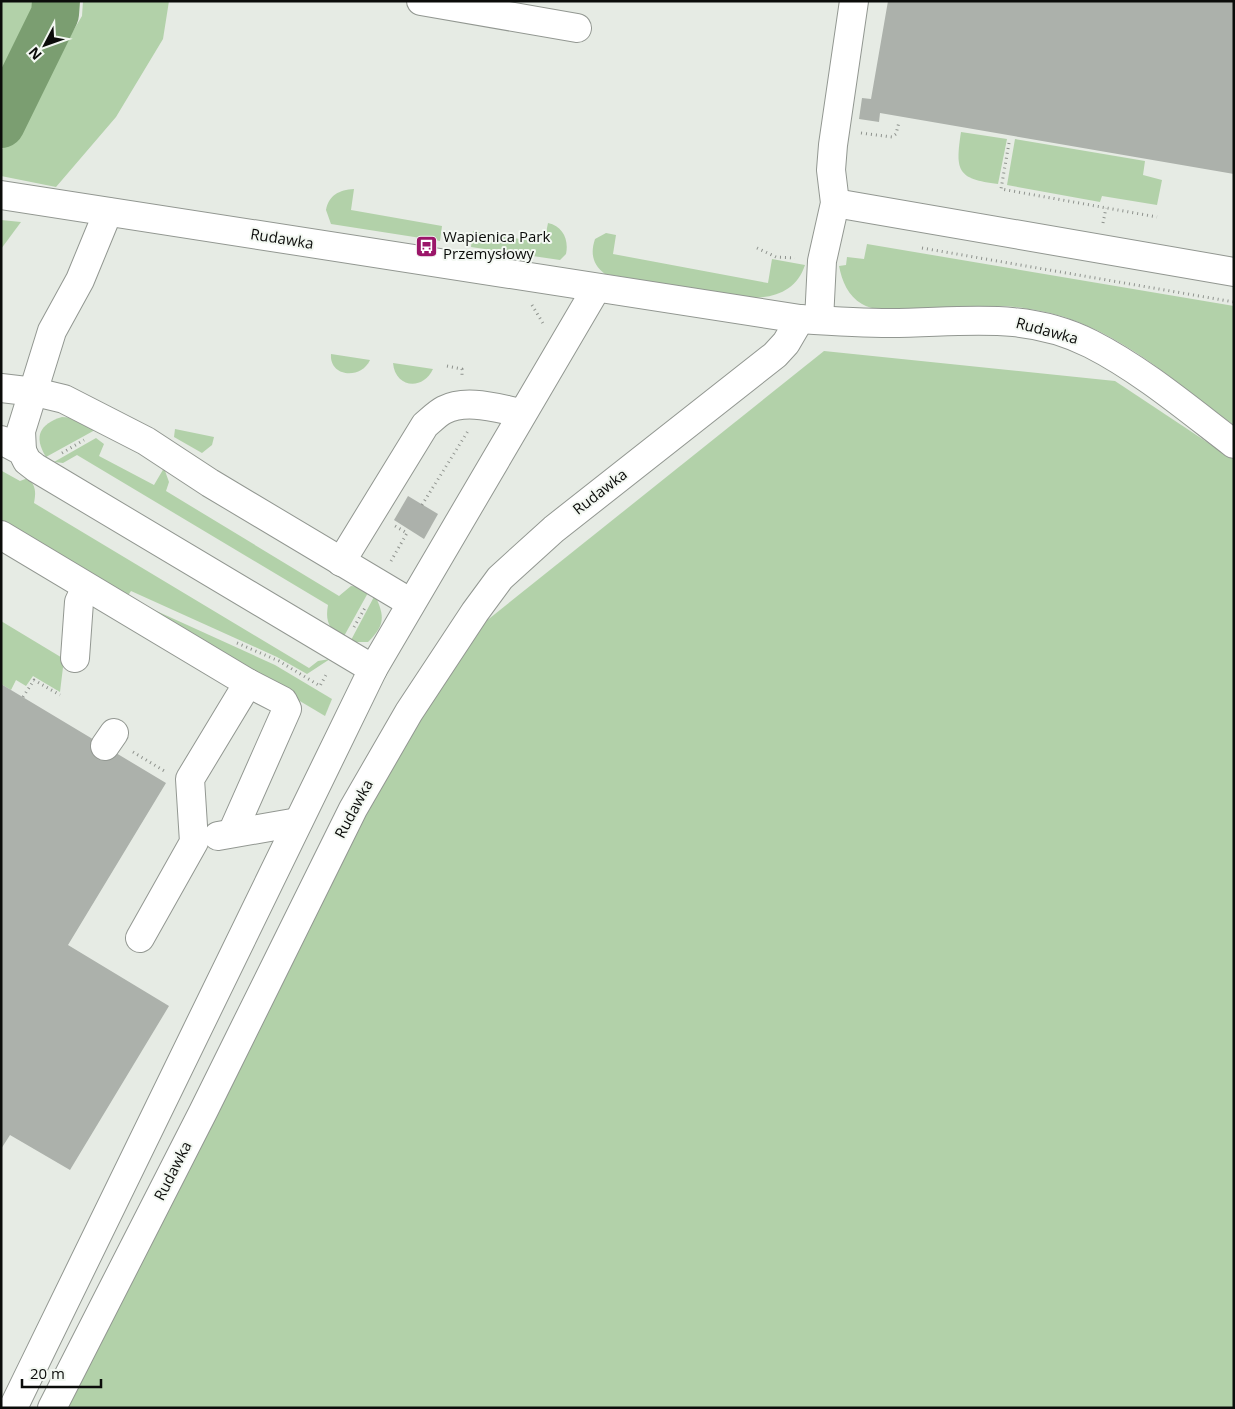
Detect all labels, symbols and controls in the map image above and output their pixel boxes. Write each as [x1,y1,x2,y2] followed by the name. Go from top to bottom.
[20,20,70,70] north arrow
[24,43,46,64] text: N
[249,223,315,253] street label: Rudawka
[443,226,550,263] place label: Wapienica Park Przemysłowy
[415,234,439,258] bus stop icon: Wapienica Park Przemysłowy
[1014,312,1081,348] street label: Rudawka
[568,464,631,519] street label: Rudawka
[329,776,377,841] street label: Rudawka
[149,1138,196,1204] street label: Rudawka
[22,1356,101,1388] scale bar
[30,1363,65,1383] text: 20 m

